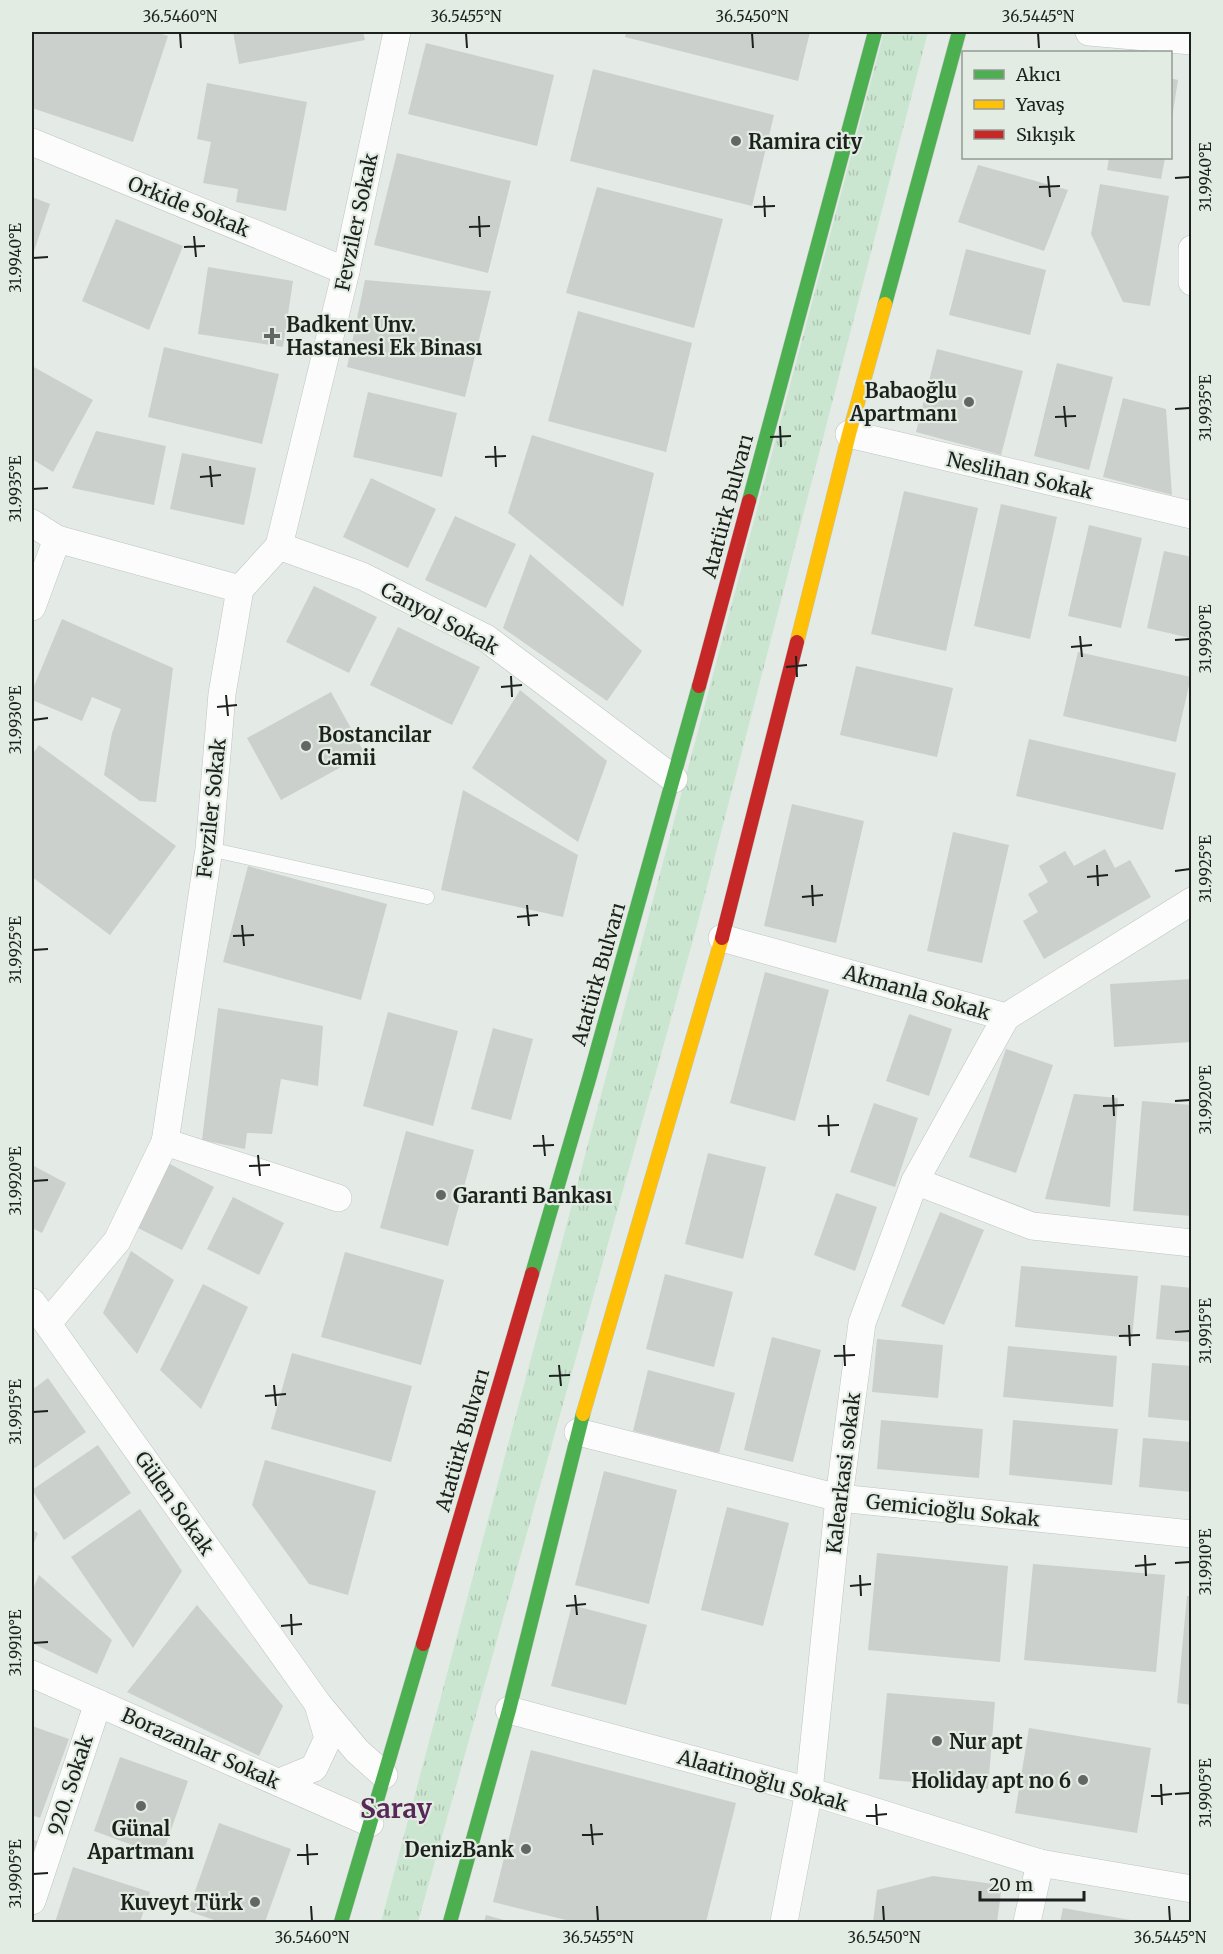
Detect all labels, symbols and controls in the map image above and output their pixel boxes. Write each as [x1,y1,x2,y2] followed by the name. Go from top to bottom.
[143,7,218,26] text: 36.5460°N
[430,7,502,26] text: 36.5455°N
[716,7,789,26] text: 36.5450°N
[1002,7,1075,26] text: 36.5445°N
[962,51,1172,159] legend
[1015,63,1061,86] text: Akıcı
[1015,93,1065,116] text: Yavaş
[1016,123,1076,146] text: Sıkışık
[748,129,862,154] place label: Ramira city
[729,134,743,148] marker: Ramira city
[1196,142,1215,212] text: 31.9940°E
[329,150,383,293] street label: Fevziler Sokak
[124,170,254,242] street label: Orkide Sokak
[6,223,25,293] text: 31.9940°E
[286,312,483,360] place label: Badkent Unv. Hastanesi Ek Binası
[263,327,281,345] marker: Badkent Unv. Hastanesi Ek Binası
[1196,374,1215,441] text: 31.9935°E
[849,378,957,426] place label: Babaoğlu Apartmanı
[962,395,976,409] marker: Babaoğlu Apartmanı
[696,431,758,582] street label: Atatürk Bulvarı
[944,446,1096,504] street label: Neslihan Sokak
[6,455,25,522] text: 31.9935°E
[377,576,504,660] street label: Canyol Sokak
[1196,604,1215,673] text: 31.9930°E
[6,685,25,754] text: 31.9930°E
[318,722,431,770] place label: Bostancilar Camii
[191,736,231,879] street label: Fevziler Sokak
[299,739,313,753] marker: Bostancilar Camii
[1196,835,1215,903] text: 31.9925°E
[565,900,630,1049] street label: Atatürk Bulvarı
[6,916,25,984] text: 31.9925°E
[840,959,994,1025] street label: Akmanla Sokak
[1196,1065,1215,1134] text: 31.9920°E
[6,1146,25,1215] text: 31.9920°E
[453,1183,612,1208] place label: Garanti Bankası
[434,1188,448,1202] marker: Garanti Bankası
[1196,1298,1215,1364] text: 31.9915°E
[429,1366,494,1515] street label: Atatürk Bulvarı
[6,1379,25,1445] text: 31.9915°E
[821,1390,865,1555] street label: Kalearkasi sokak
[130,1446,220,1560] street label: Gülen Sokak
[865,1488,1042,1532] street label: Gemicioğlu Sokak
[1196,1528,1215,1595] text: 31.9910°E
[6,1609,25,1676] text: 31.9910°E
[118,1702,284,1794] street label: Borazanlar Sokak
[949,1729,1023,1754] place label: Nur apt
[42,1731,98,1838] street label: 920. Sokak
[930,1734,944,1748] marker: Nur apt
[674,1743,852,1816] street label: Alaatinoğlu Sokak
[1196,1758,1215,1827] text: 31.9905°E
[911,1768,1071,1793] place label: Holiday apt no 6
[1076,1773,1090,1787] marker: Holiday apt no 6
[360,1792,432,1825] district label: Saray
[134,1799,148,1813] marker: Günal Apartmanı
[87,1816,195,1864] place label: Günal Apartmanı
[404,1837,514,1862] place label: DenizBank
[6,1839,25,1908] text: 31.9905°E
[519,1842,533,1856] marker: DenizBank
[980,1864,1084,1902] scale bar
[989,1873,1033,1896] text: 20 m
[120,1890,243,1915] place label: Kuveyt Türk
[248,1895,262,1909] marker: Kuveyt Türk
[275,1928,350,1947] text: 36.5460°N
[562,1928,634,1947] text: 36.5455°N
[848,1928,921,1947] text: 36.5450°N
[1134,1928,1207,1947] text: 36.5445°N

